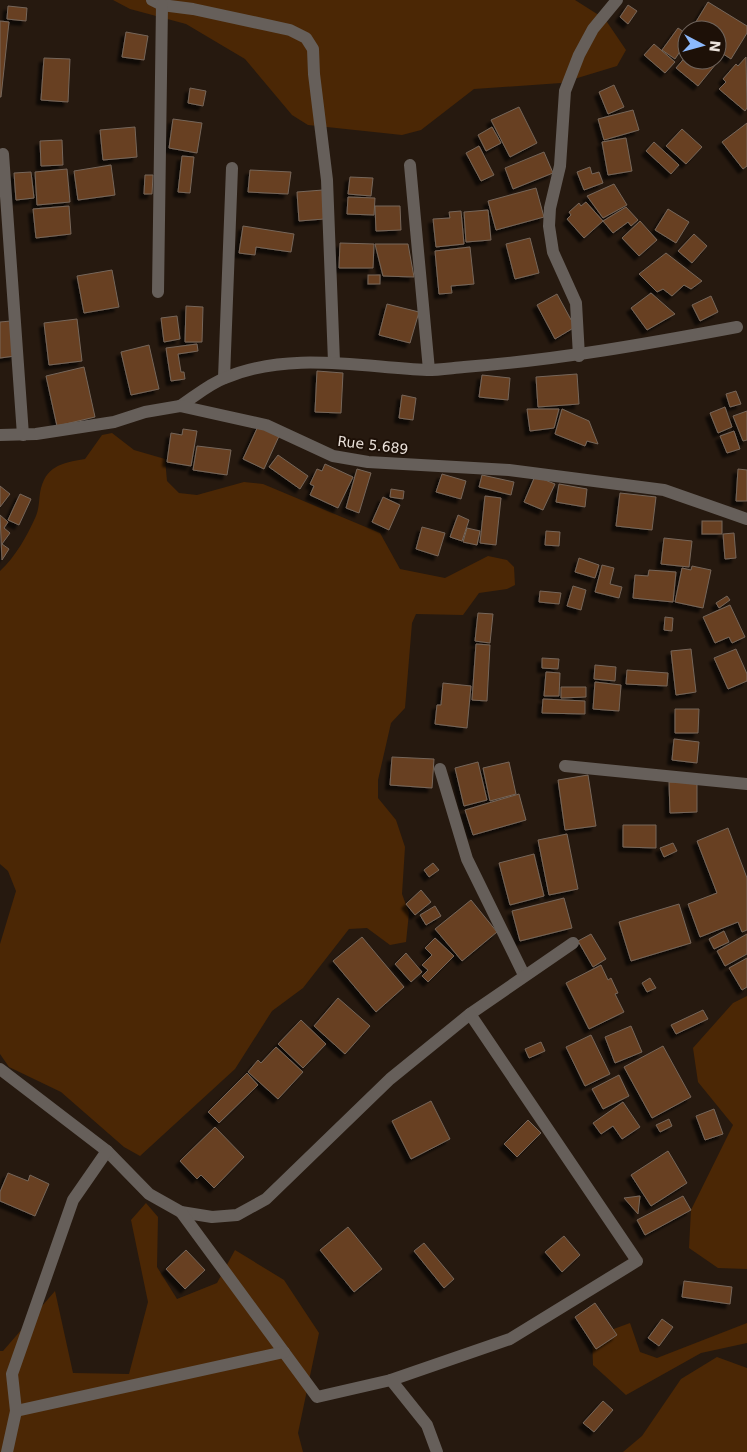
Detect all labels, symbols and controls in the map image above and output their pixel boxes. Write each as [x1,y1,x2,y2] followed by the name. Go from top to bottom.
[677,20,727,70] north arrow
[706,40,723,53] text: N
[337,433,409,457] street label: Rue 5.689

